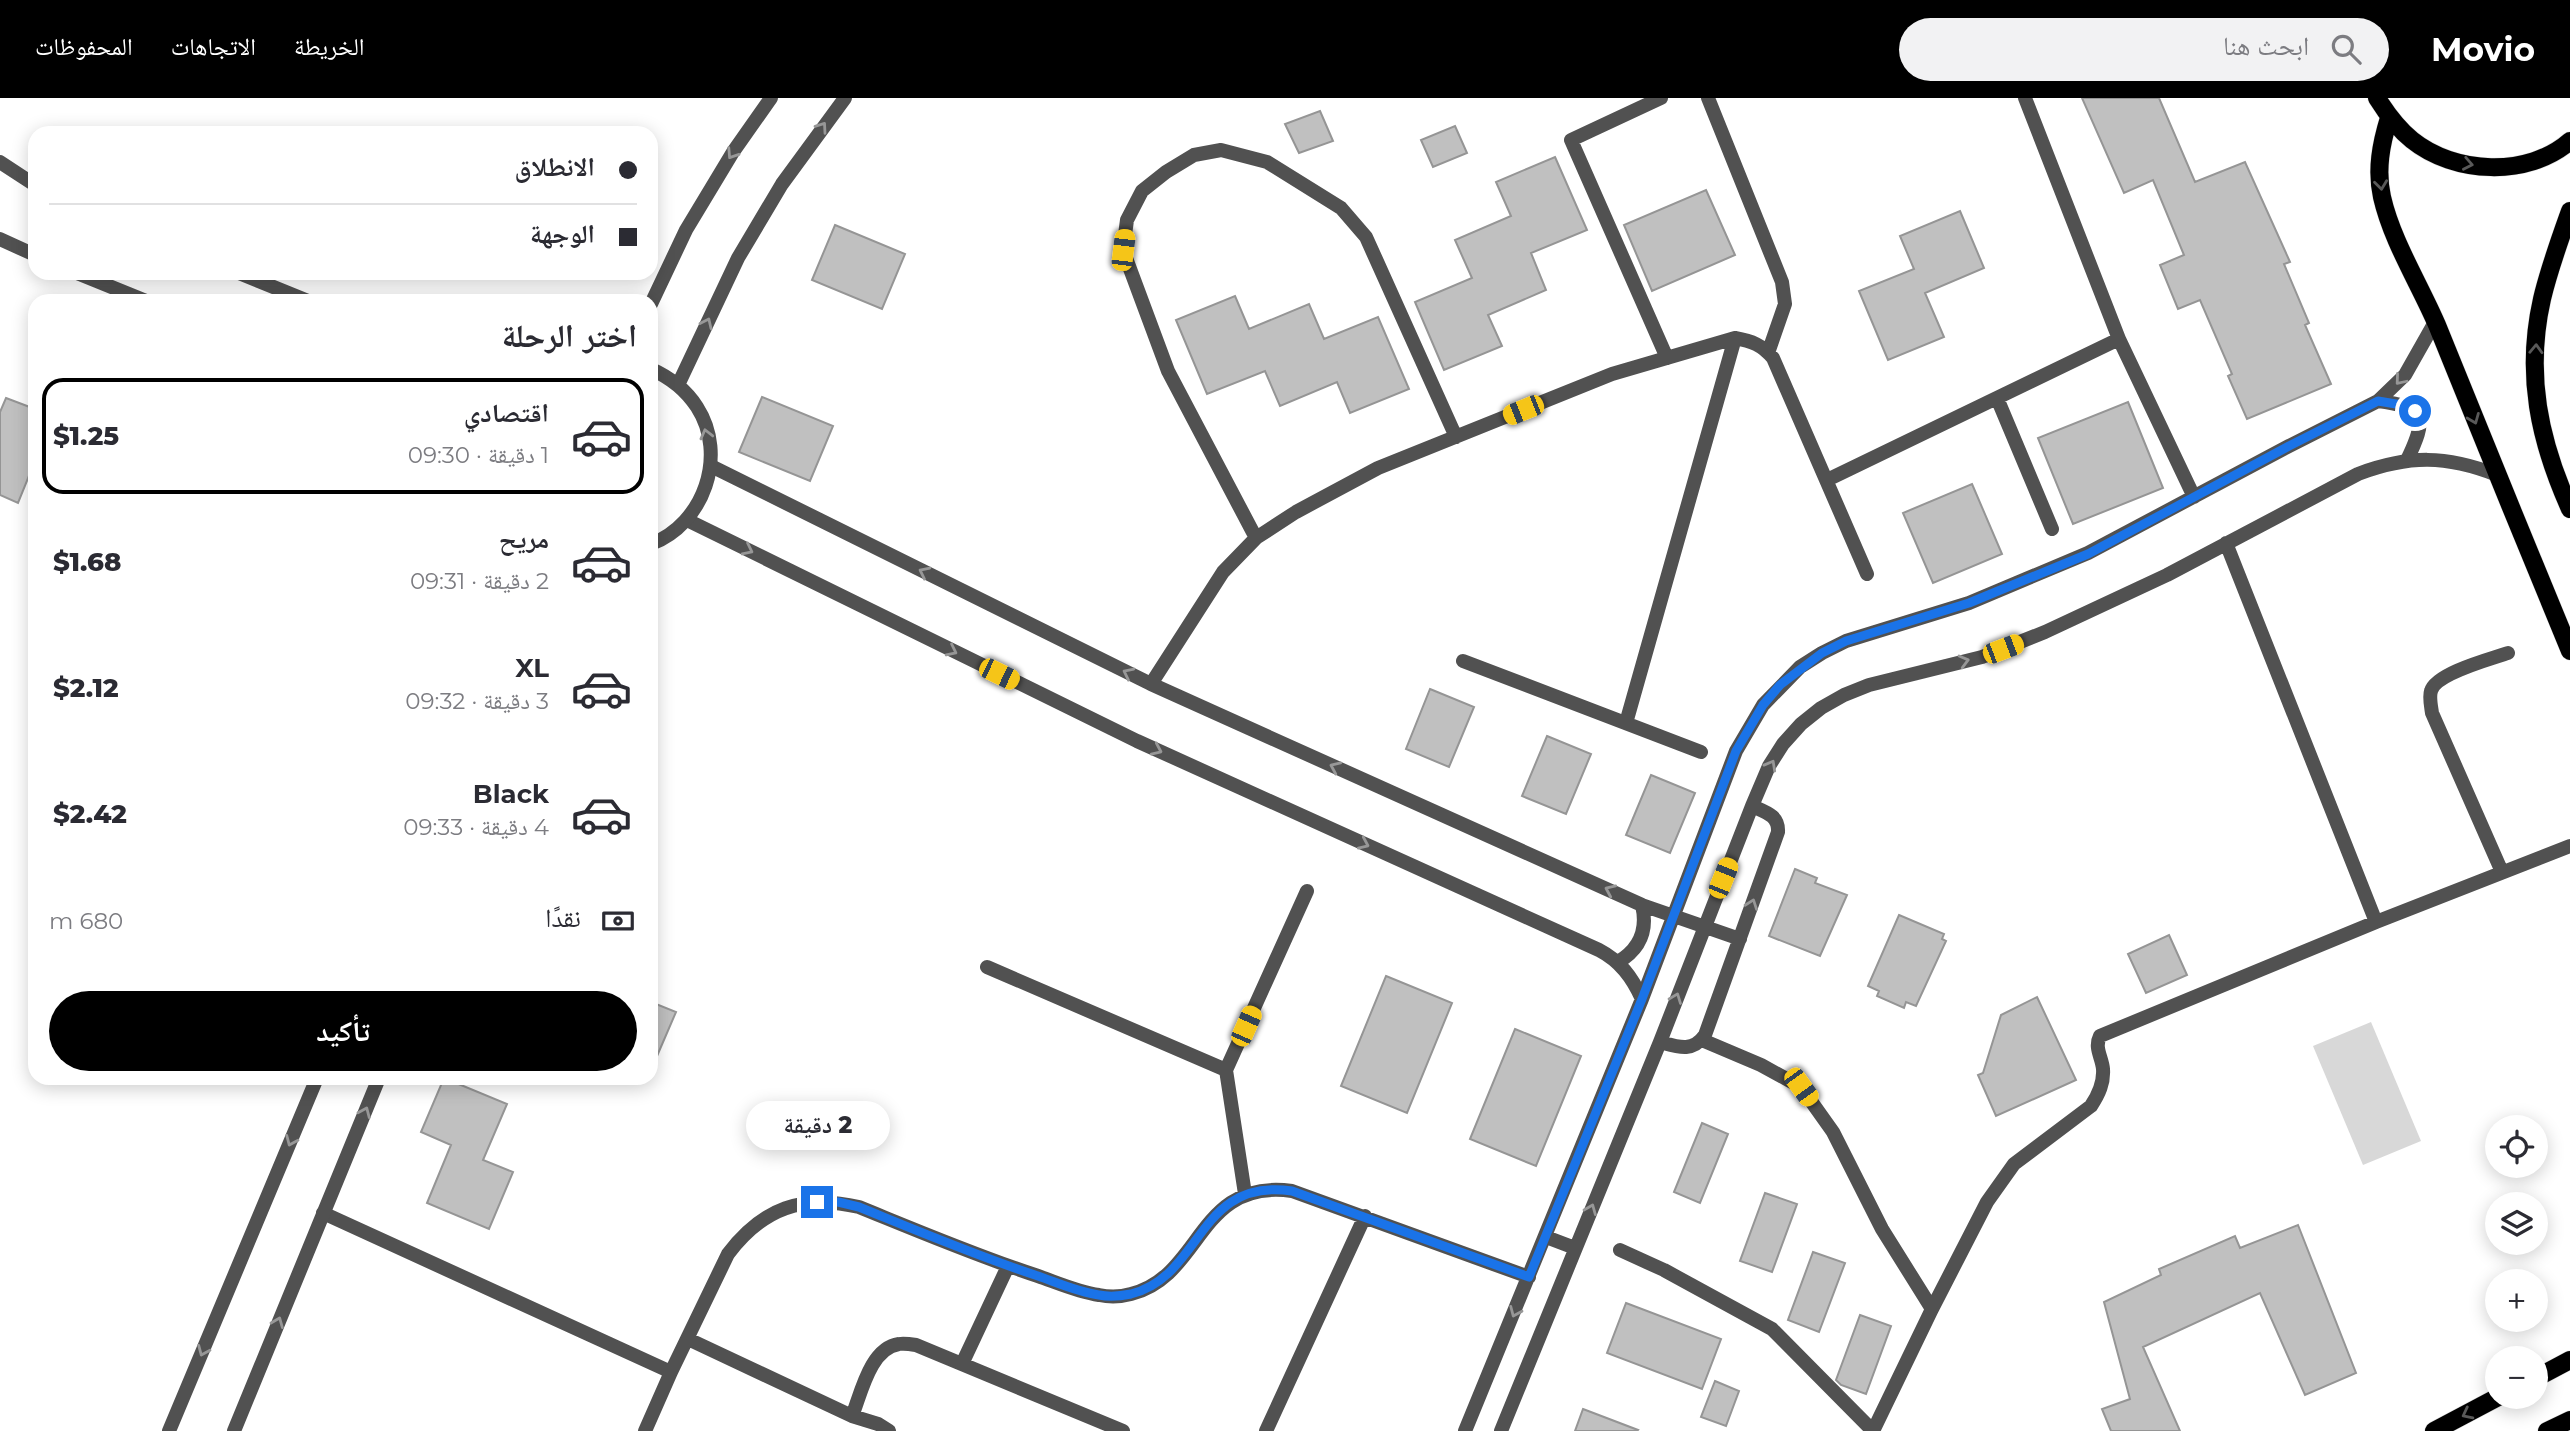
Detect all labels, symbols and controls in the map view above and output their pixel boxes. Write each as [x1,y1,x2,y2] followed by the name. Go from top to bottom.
[1899,18,2389,81] search box
[2431,29,2535,69] text: Movio
[2223,30,2309,62] text: ابحث هنا
[2327,30,2365,68] icon: search
[35,32,133,61] text: المحفوظات
[171,32,256,61] text: الاتجاهات
[294,32,365,61] text: الخريطة
[814,122,826,135] one-way arrow
[728,146,740,159] one-way arrow
[515,151,595,183] text: الانطلاق
[2462,156,2474,171] one-way arrow
[2373,179,2388,191] one-way arrow
[530,218,595,250] text: الوجهة
[1111,228,1136,272] car
[502,316,637,355] text: اختر الرحلة
[699,318,713,330] one-way arrow
[2529,343,2544,354] one-way arrow
[2396,372,2408,385] one-way arrow
[1500,392,1547,428] car
[2399,395,2431,427] route start
[464,397,549,429] text: اقتصادي
[570,405,633,468] icon: car
[2466,412,2480,424] one-way arrow
[53,420,119,452] text: $1.25
[700,428,714,440] one-way arrow
[408,441,549,469] text: 1 دقيقة · 09:30
[499,523,549,555] text: مريح
[570,531,633,594] icon: car
[741,542,753,556] one-way arrow
[53,546,121,578] text: $1.68
[919,566,931,580] one-way arrow
[410,567,549,595] text: 2 دقيقة · 09:31
[1980,632,2027,666] car
[945,642,957,656] one-way arrow
[515,652,549,684] text: XL
[976,655,1023,693] car
[1958,655,1970,669] one-way arrow
[570,657,633,720] icon: car
[1123,667,1135,681] one-way arrow
[53,672,119,704] text: $2.12
[405,687,549,715] text: 3 دقيقة · 09:32
[1149,742,1162,756] one-way arrow
[1763,759,1776,772] one-way arrow
[1330,761,1342,775] one-way arrow
[473,778,549,810] text: Black
[570,783,633,846] icon: car
[53,798,127,830] text: $2.42
[403,813,549,841] text: 4 دقيقة · 09:33
[1357,836,1369,850] one-way arrow
[1706,855,1741,901] car
[1604,884,1617,898] one-way arrow
[1744,898,1758,910] one-way arrow
[545,902,581,934] text: نقدًا
[599,902,637,940] icon: cash
[49,907,123,935] text: 680 m
[49,991,637,1071] button: تأكيد
[1668,993,1682,1005] one-way arrow
[1228,1003,1265,1049] car
[1781,1064,1822,1110] car
[745,1100,889,1150] callout: 2 دقيقة
[357,1107,371,1119] one-way arrow
[784,1111,852,1139] text: 2 دقيقة
[2485,1115,2548,1409] map controls
[2485,1115,2548,1178] button: locate
[285,1134,299,1146] one-way arrow
[801,1186,833,1218] route end
[2485,1192,2548,1255] button: layers
[1583,1204,1597,1216] one-way arrow
[2485,1269,2548,1332] button: +
[1509,1305,1523,1317] one-way arrow
[270,1317,284,1329] one-way arrow
[197,1343,211,1356] one-way arrow
[2485,1346,2548,1409] button: −
[2462,1405,2474,1419] one-way arrow

